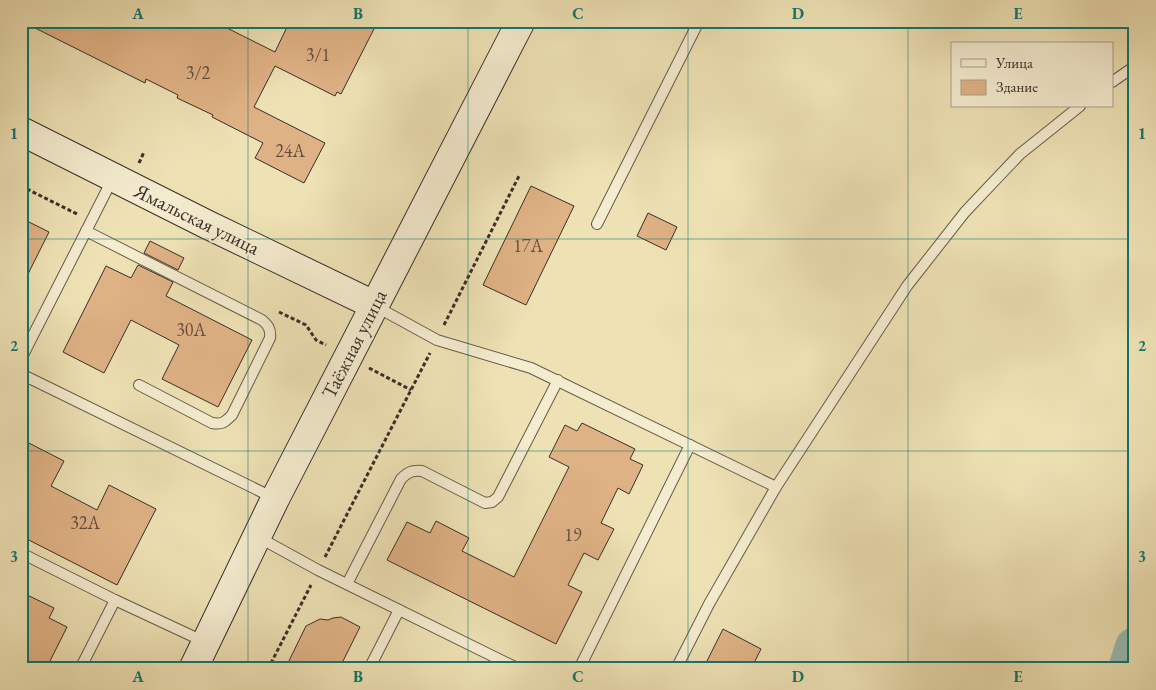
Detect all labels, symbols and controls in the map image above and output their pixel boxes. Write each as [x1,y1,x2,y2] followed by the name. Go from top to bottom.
[131,3,144,24] text: A
[353,3,363,24] text: B
[572,3,584,24] text: C
[792,3,804,24] text: D
[1013,3,1023,24] text: E
[951,42,1114,108] legend
[306,43,330,66] house number: 3/1
[995,53,1033,72] text: Улица
[186,61,211,84] house number: 3/2
[996,77,1038,96] text: Здание
[10,123,18,144] text: 1
[1138,123,1146,144] text: 1
[275,139,305,162] house number: 24А
[129,177,264,261] street label: Ямальская улица
[513,234,543,257] house number: 17А
[315,285,393,403] street label: Таёжная улица
[176,318,206,341] house number: 30А
[10,335,19,356] text: 2
[1138,335,1147,356] text: 2
[70,511,100,534] house number: 32А
[564,523,582,546] house number: 19
[10,546,18,567] text: 3
[1138,546,1146,567] text: 3
[131,666,144,687] text: A
[353,666,363,687] text: B
[572,666,584,687] text: C
[792,666,804,687] text: D
[1013,666,1023,687] text: E

